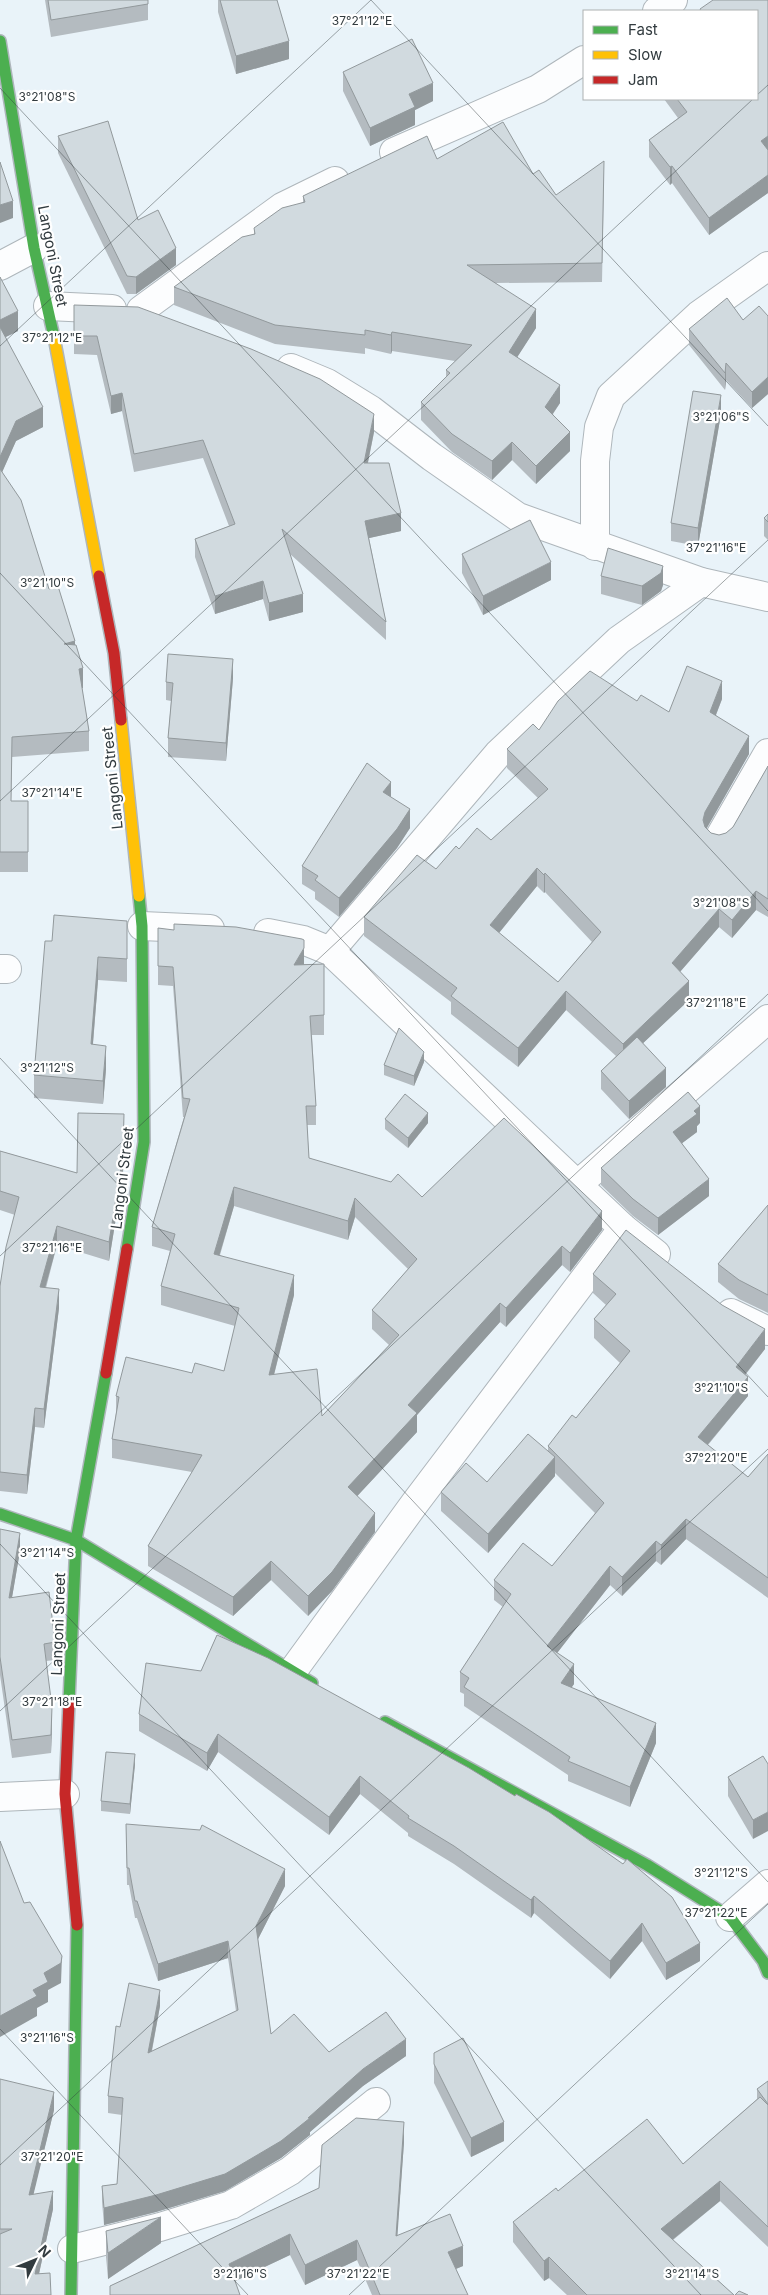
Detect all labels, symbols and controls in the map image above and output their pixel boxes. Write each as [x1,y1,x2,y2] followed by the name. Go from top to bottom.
[583,10,758,100] legend
[332,13,392,28] text: 37°21'12"E
[628,20,658,39] text: Fast
[628,45,662,64] text: Slow
[628,70,658,89] text: Jam
[19,89,76,104] text: 3°21'08"S
[34,204,72,308] street label: Langoni Street
[22,330,82,345] text: 37°21'12"E
[693,409,750,424] text: 3°21'06"S
[686,540,746,555] text: 37°21'16"E
[20,575,74,590] text: 3°21'10"S
[97,726,127,830] street label: Langoni Street
[22,785,82,800] text: 37°21'14"E
[693,895,750,910] text: 3°21'08"S
[686,995,746,1010] text: 37°21'18"E
[20,1060,74,1075] text: 3°21'12"S
[106,1126,138,1230] street label: Langoni Street
[22,1240,82,1255] text: 37°21'16"E
[694,1380,748,1395] text: 3°21'10"S
[684,1450,748,1465] text: 37°21'20"E
[20,1545,75,1560] text: 3°21'14"S
[47,1572,69,1676] street label: Langoni Street
[22,1694,82,1709] text: 37°21'18"E
[694,1865,748,1880] text: 3°21'12"S
[685,1905,747,1920] text: 37°21'22"E
[20,2030,74,2045] text: 3°21'16"S
[20,2149,84,2164] text: 37°21'20"E
[10,2235,60,2285] north arrow
[35,2241,55,2260] text: N
[213,2266,267,2281] text: 3°21'16"S
[327,2266,389,2281] text: 37°21'22"E
[665,2266,720,2281] text: 3°21'14"S

